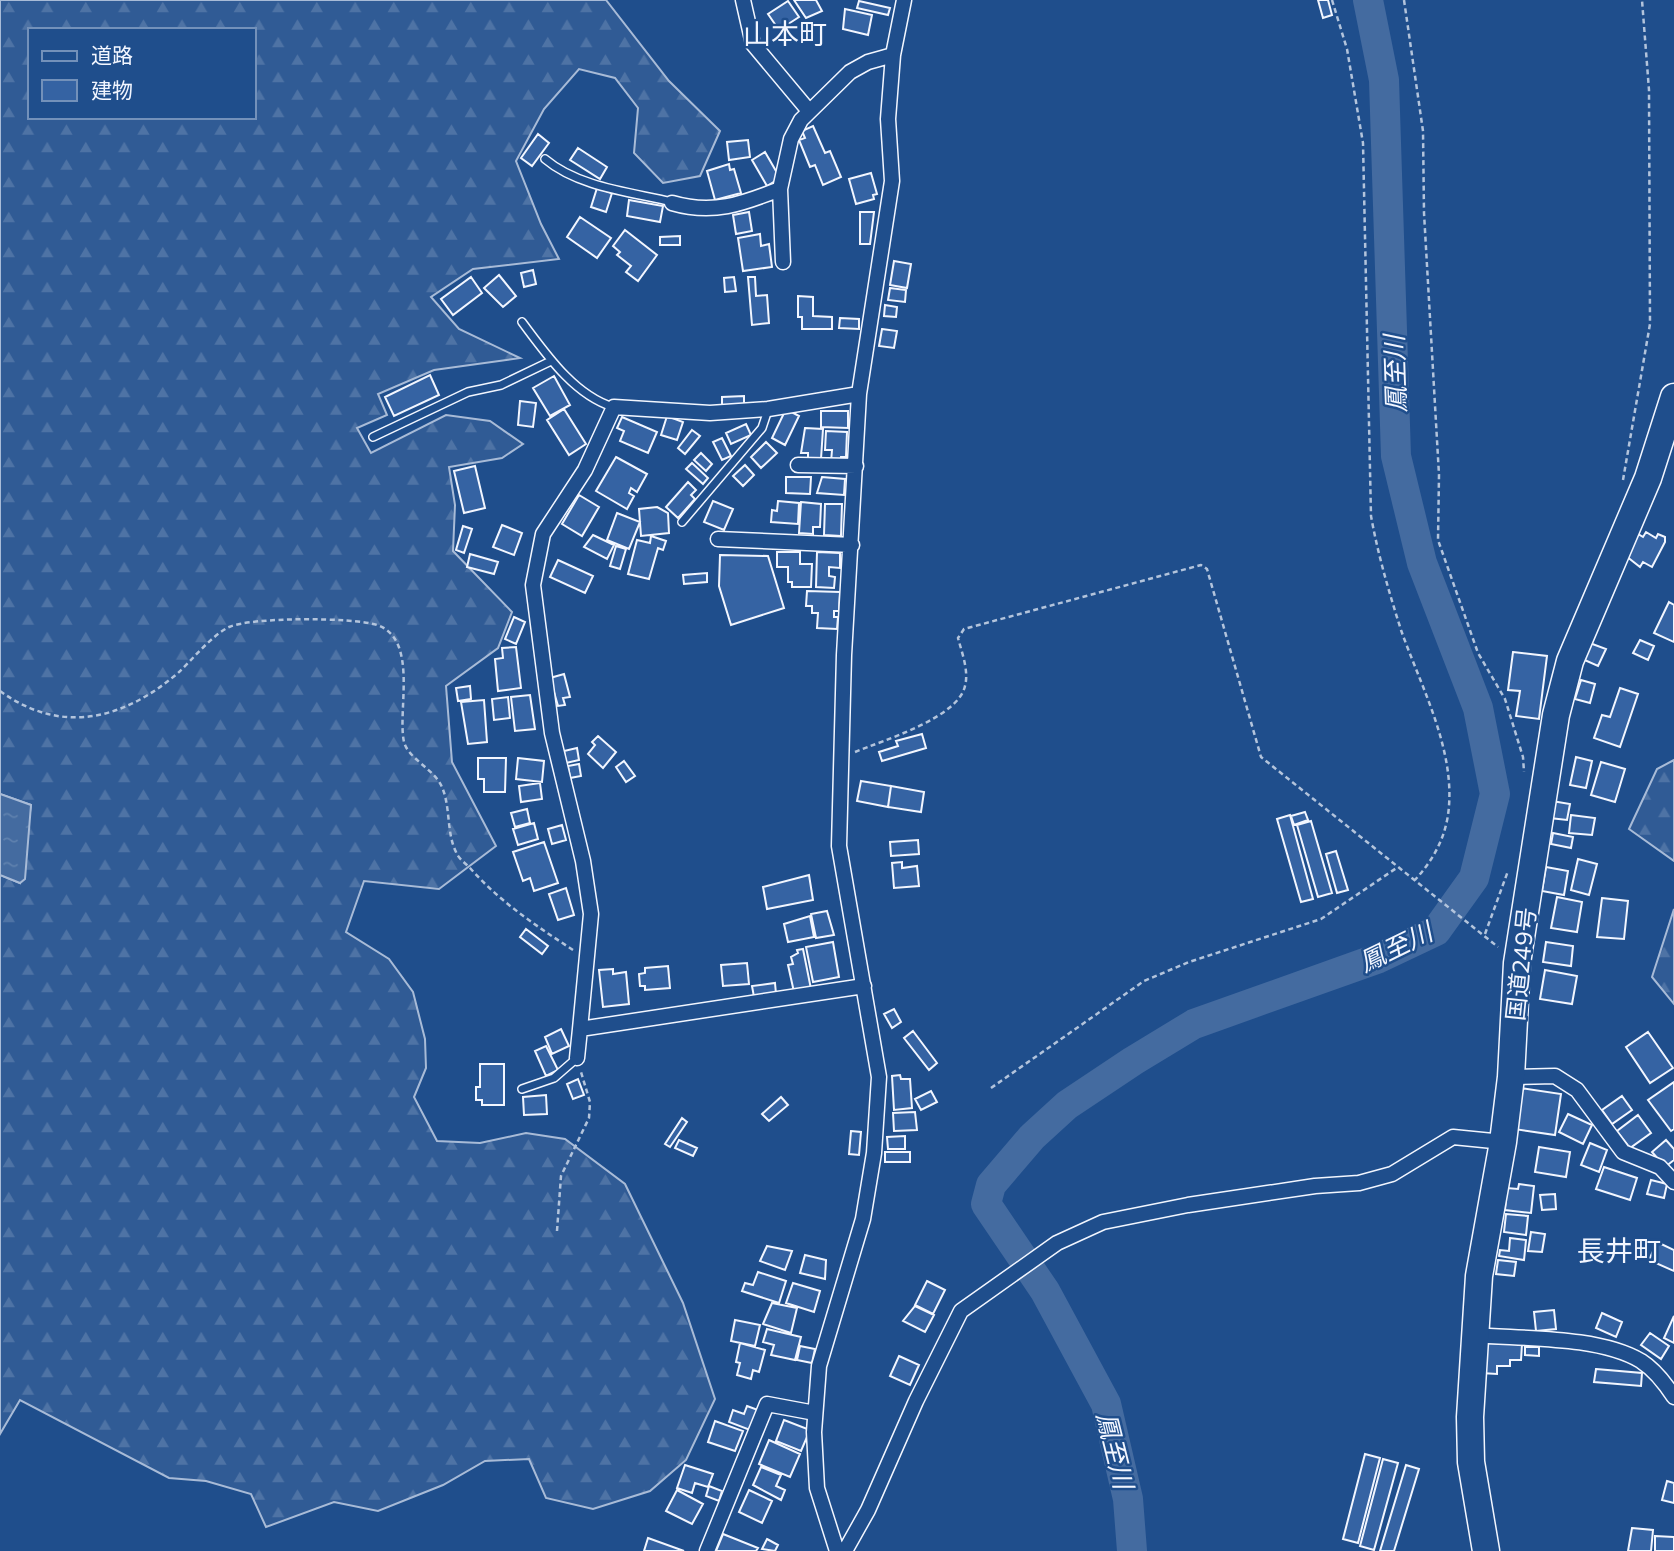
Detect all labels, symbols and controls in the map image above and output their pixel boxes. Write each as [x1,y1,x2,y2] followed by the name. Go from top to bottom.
[743,16,827,50] district label: 山本町
[28,28,256,119] legend
[91,42,133,67] text: 道路
[91,77,133,102] text: 建物
[1377,331,1411,414] water label: 鳳至川
[1500,906,1540,1022] street label: 国道249号
[1353,914,1440,977] water label: 鳳至川
[1577,1233,1661,1267] district label: 長井町
[1092,1408,1141,1494] water label: 鳳至川

